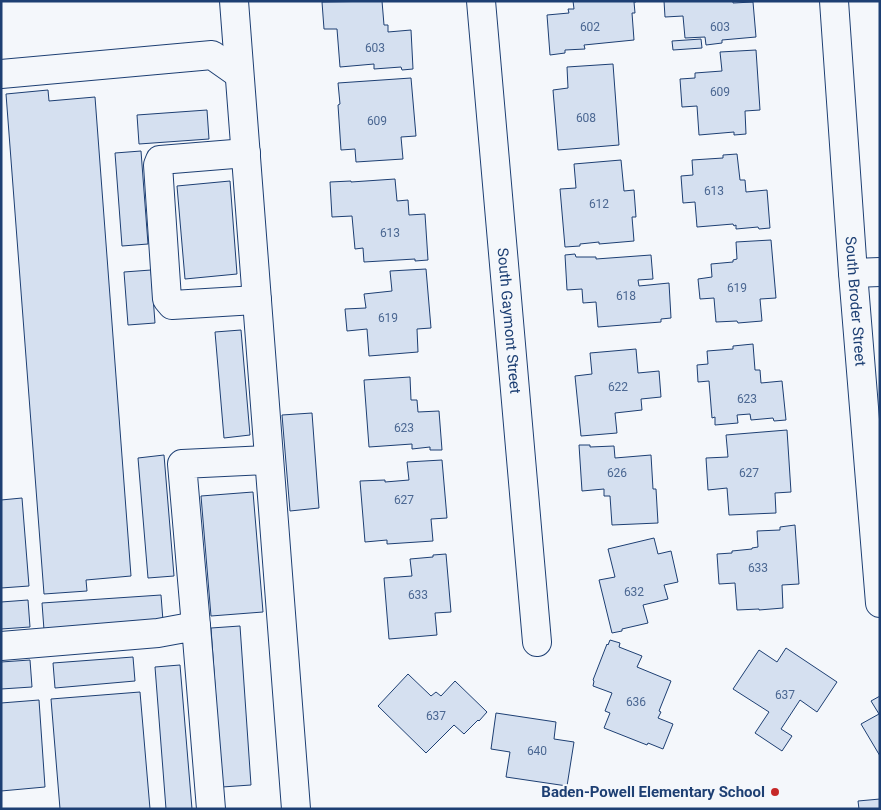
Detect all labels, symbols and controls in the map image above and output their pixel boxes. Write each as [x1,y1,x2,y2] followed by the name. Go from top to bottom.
[580,20,600,34] house number: 602
[710,20,730,34] house number: 603
[365,41,385,55] house number: 603
[710,85,730,99] house number: 609
[576,111,596,125] house number: 608
[367,114,387,128] house number: 609
[704,184,724,198] house number: 613
[589,197,609,211] house number: 612
[380,226,400,240] house number: 613
[841,236,870,367] street label: South Broder Street
[494,247,524,395] street label: South Gaymont Street
[727,281,747,295] house number: 619
[616,289,636,303] house number: 618
[378,311,398,325] house number: 619
[608,380,628,394] house number: 622
[737,392,757,406] house number: 623
[394,421,414,435] house number: 623
[607,466,627,480] house number: 626
[739,466,759,480] house number: 627
[394,493,414,507] house number: 627
[748,561,768,575] house number: 633
[624,585,644,599] house number: 632
[408,588,428,602] house number: 633
[775,688,795,702] house number: 637
[626,695,646,709] house number: 636
[426,709,446,723] house number: 637
[527,744,547,758] house number: 640
[541,783,765,801] place label: Baden-Powell Elementary School
[769,786,781,798] marker: Baden-Powell Elementary School

